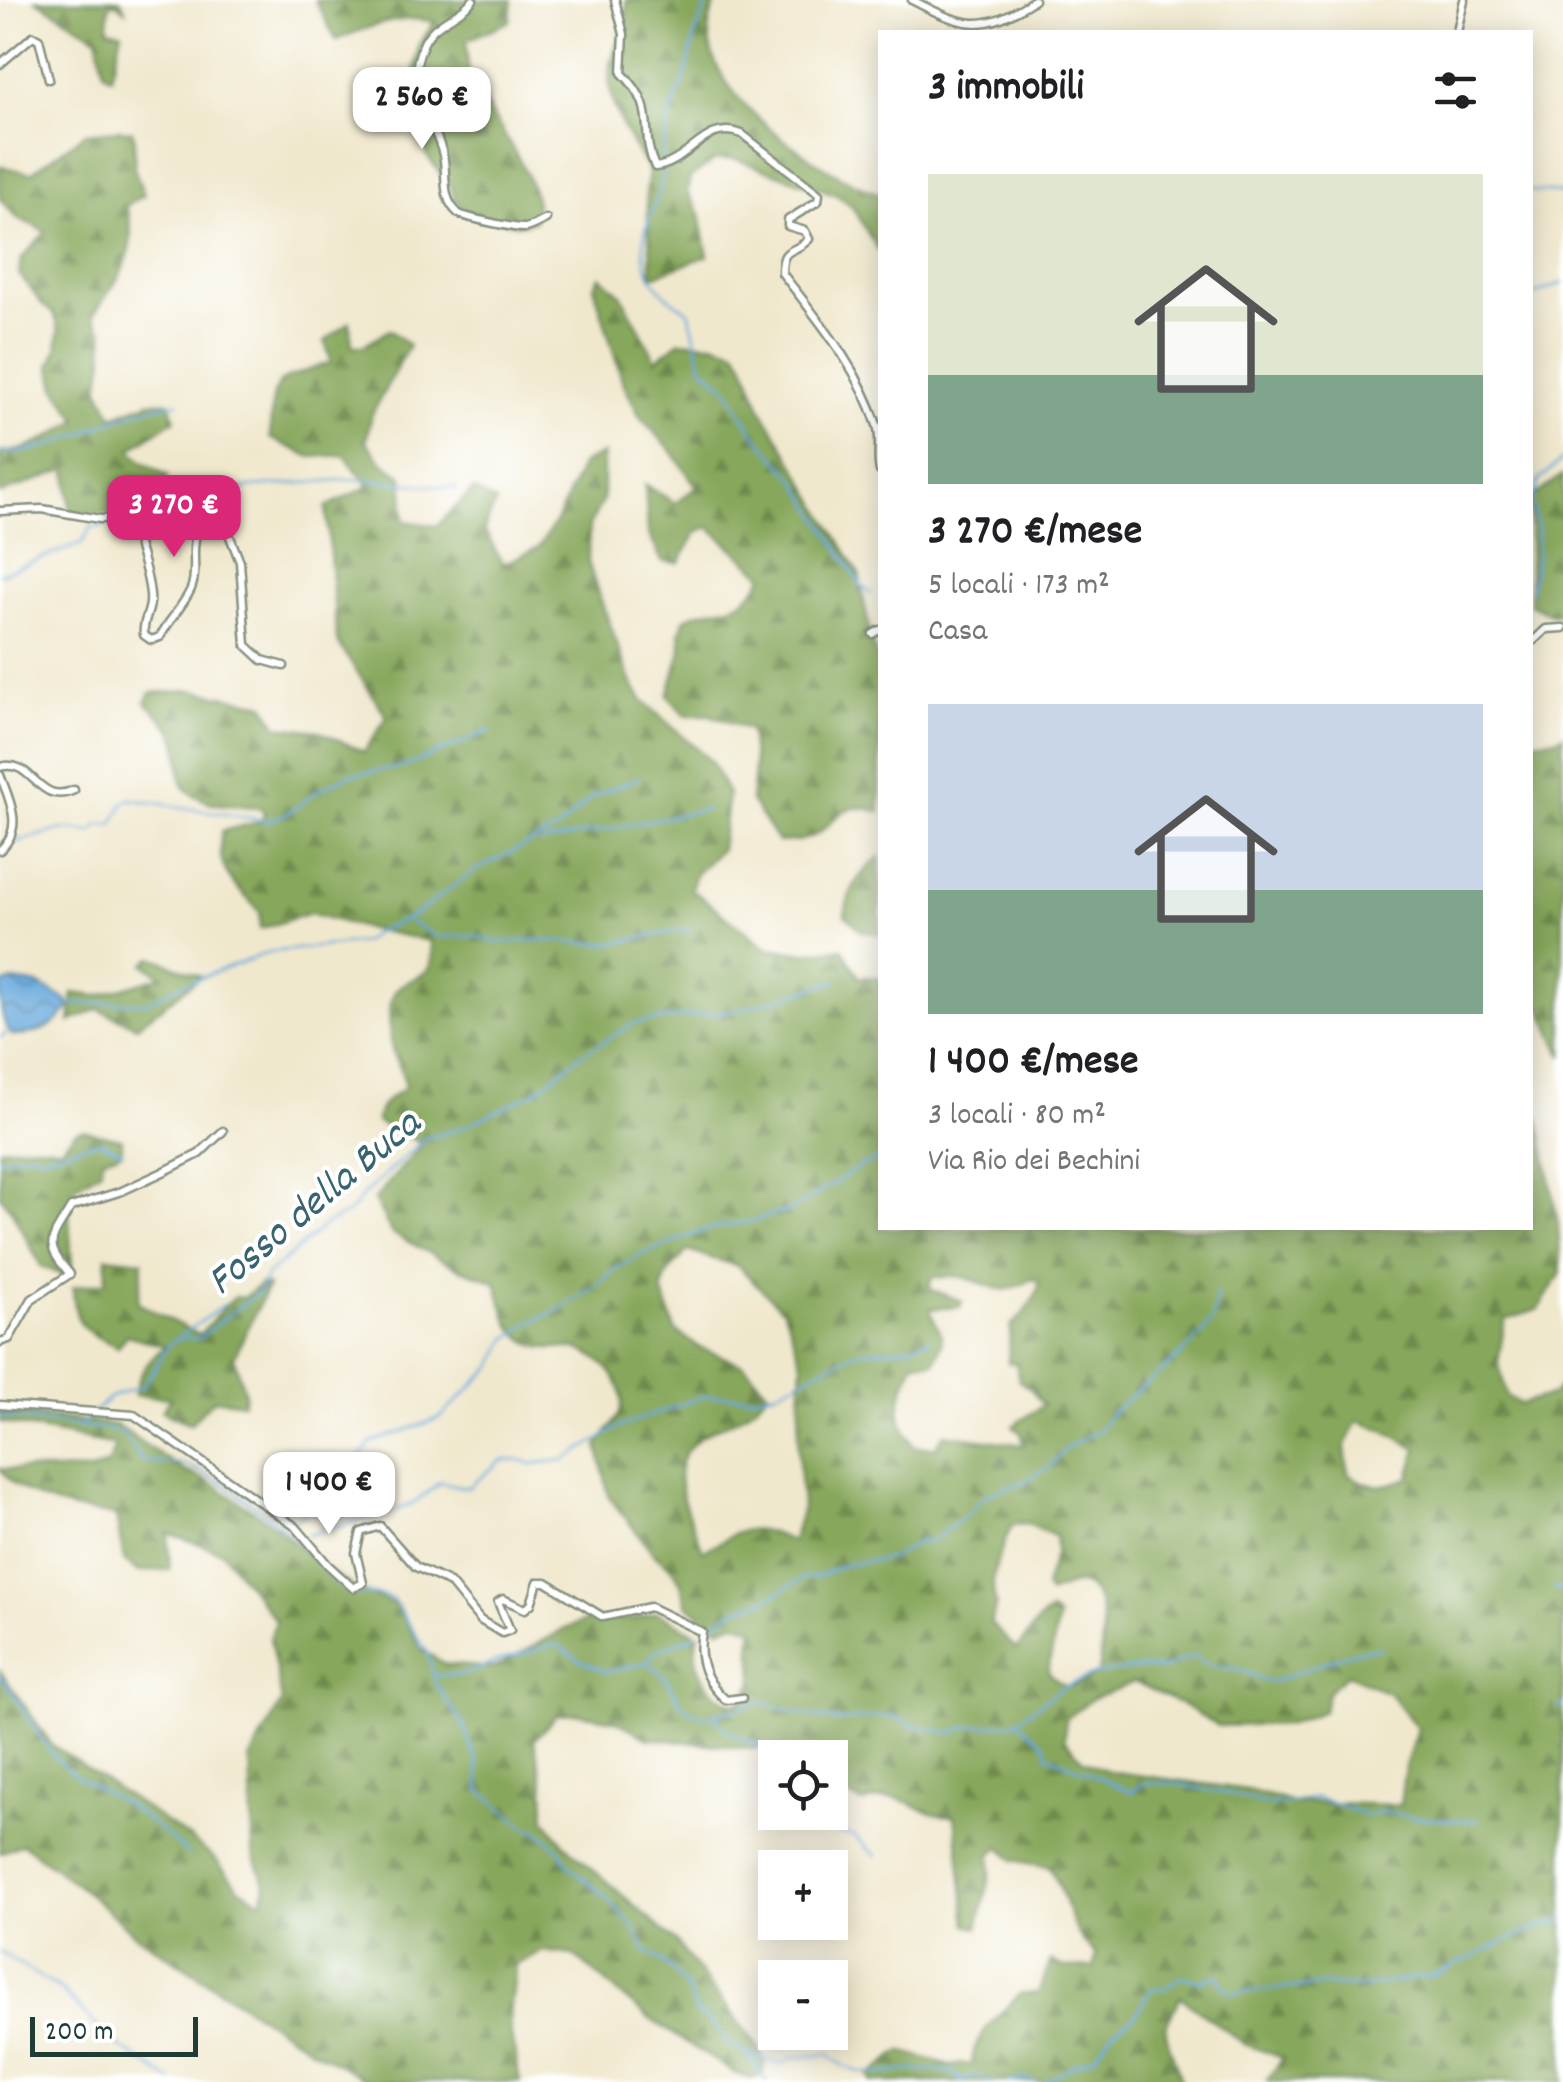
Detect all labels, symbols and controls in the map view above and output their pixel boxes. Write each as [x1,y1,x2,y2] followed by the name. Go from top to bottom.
[928,60,1084,120] text: 3 immobili
[1428,63,1483,118] icon: filters
[330,67,514,152] pin: 2 560 €
[375,76,469,122] text: 2 560 €
[1116,239,1296,419] icon: home
[82,475,266,560] pin: 3 270 €
[129,484,219,530] text: 3 270 €
[928,504,1142,564] text: 3 270 €/mese
[928,564,1110,610] text: 5 locali · 173 m²
[928,610,987,656] text: Casa
[1116,769,1296,949] icon: home
[928,1034,1139,1094] text: 1 400 €/mese
[928,1094,1106,1140] text: 3 locali · 80 m²
[196,1096,438,1313] water label: Fosso della Buca
[928,1140,1140,1186] text: Via Rio dei Bechini
[237,1452,421,1537] pin: 1 400 €
[285,1461,373,1507] text: 1 400 €
[758,1740,848,2050] map controls
[758,1740,848,1830] button: locate
[758,1850,848,1940] button: +
[758,1960,848,2050] button: −
[30,2012,198,2056] scale bar
[45,2014,113,2054] text: 200 m

